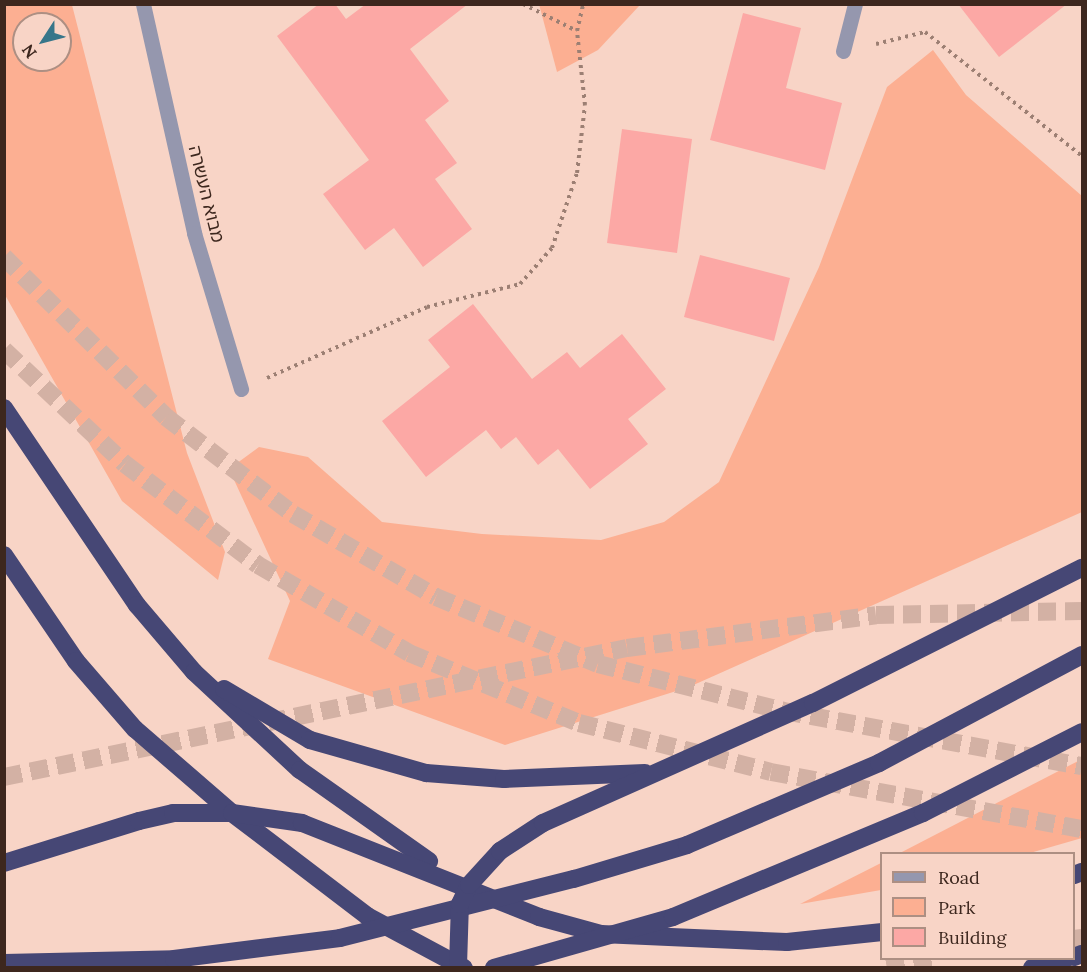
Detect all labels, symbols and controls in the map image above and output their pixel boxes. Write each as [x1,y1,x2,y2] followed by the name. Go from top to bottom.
[12,12,72,72] north arrow
[17,41,41,62] text: N
[184,143,228,245] street label: מבוא העשרה
[880,852,1075,960] legend
[938,866,980,889] text: Road
[938,896,975,919] text: Park
[938,926,1006,949] text: Building

